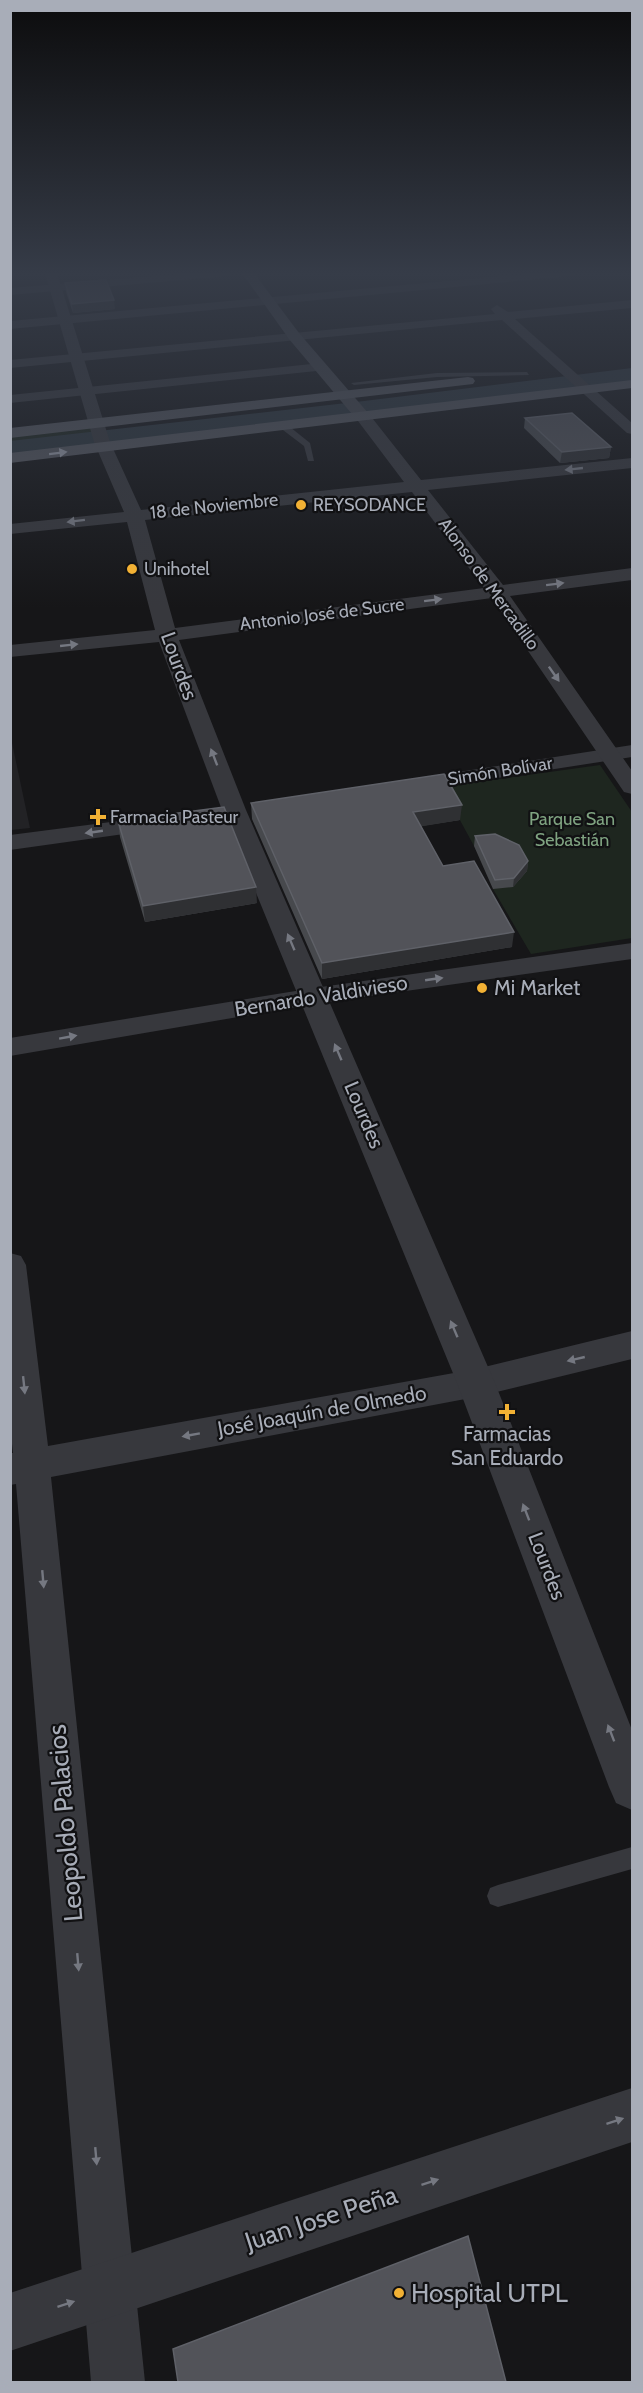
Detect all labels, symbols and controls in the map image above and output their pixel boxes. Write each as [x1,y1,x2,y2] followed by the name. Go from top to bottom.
[48,448,67,457] one-way arrow
[565,464,584,474] one-way arrow
[149,488,279,524] street label: 18 de Noviembre
[313,494,426,516] place label: REYSODANCE
[294,498,308,512] marker: REYSODANCE
[434,514,544,654] street label: Alonso de Mercadillo
[66,516,85,526] one-way arrow
[144,558,210,580] place label: Unihotel
[125,562,139,576] marker: Unihotel
[545,579,564,589] one-way arrow
[238,593,406,635] street label: Antonio José de Sucre
[424,595,443,604] one-way arrow
[156,629,203,703] street label: Lourdes
[59,640,78,650] one-way arrow
[548,666,559,682] one-way arrow
[208,748,218,766] one-way arrow
[446,752,554,790] street label: Simón Bolívar
[110,806,239,828] place label: Farmacia Pasteur
[529,808,615,851] park label: Parque San Sebastián
[91,810,105,824] marker: Farmacia Pasteur
[84,827,103,836] one-way arrow
[286,933,296,951] one-way arrow
[233,969,409,1022] street label: Bernardo Valdivieso
[425,974,444,983] one-way arrow
[494,975,580,1000] place label: Mi Market
[475,981,489,995] marker: Mi Market
[59,1033,78,1042] one-way arrow
[333,1043,342,1061] one-way arrow
[339,1078,390,1152] street label: Lourdes
[449,1320,458,1338] one-way arrow
[566,1355,585,1364] one-way arrow
[19,1376,28,1395] one-way arrow
[215,1380,428,1441] street label: José Joaquín de Olmedo
[500,1405,514,1419] marker: Farmacias San Eduardo
[451,1421,563,1470] place label: Farmacias San Eduardo
[182,1431,201,1440] one-way arrow
[521,1503,530,1521] one-way arrow
[523,1529,572,1603] street label: Lourdes
[38,1570,48,1589] one-way arrow
[40,1723,90,1923] street label: Leopoldo Palacios
[606,1724,616,1742] one-way arrow
[73,1952,83,1971] one-way arrow
[606,2115,624,2125] one-way arrow
[91,2147,101,2166] one-way arrow
[421,2177,439,2186] one-way arrow
[240,2178,402,2258] street label: Juan Jose Peña
[411,2277,568,2309] place label: Hospital UTPL
[392,2286,406,2300] marker: Hospital UTPL
[57,2298,75,2308] one-way arrow

